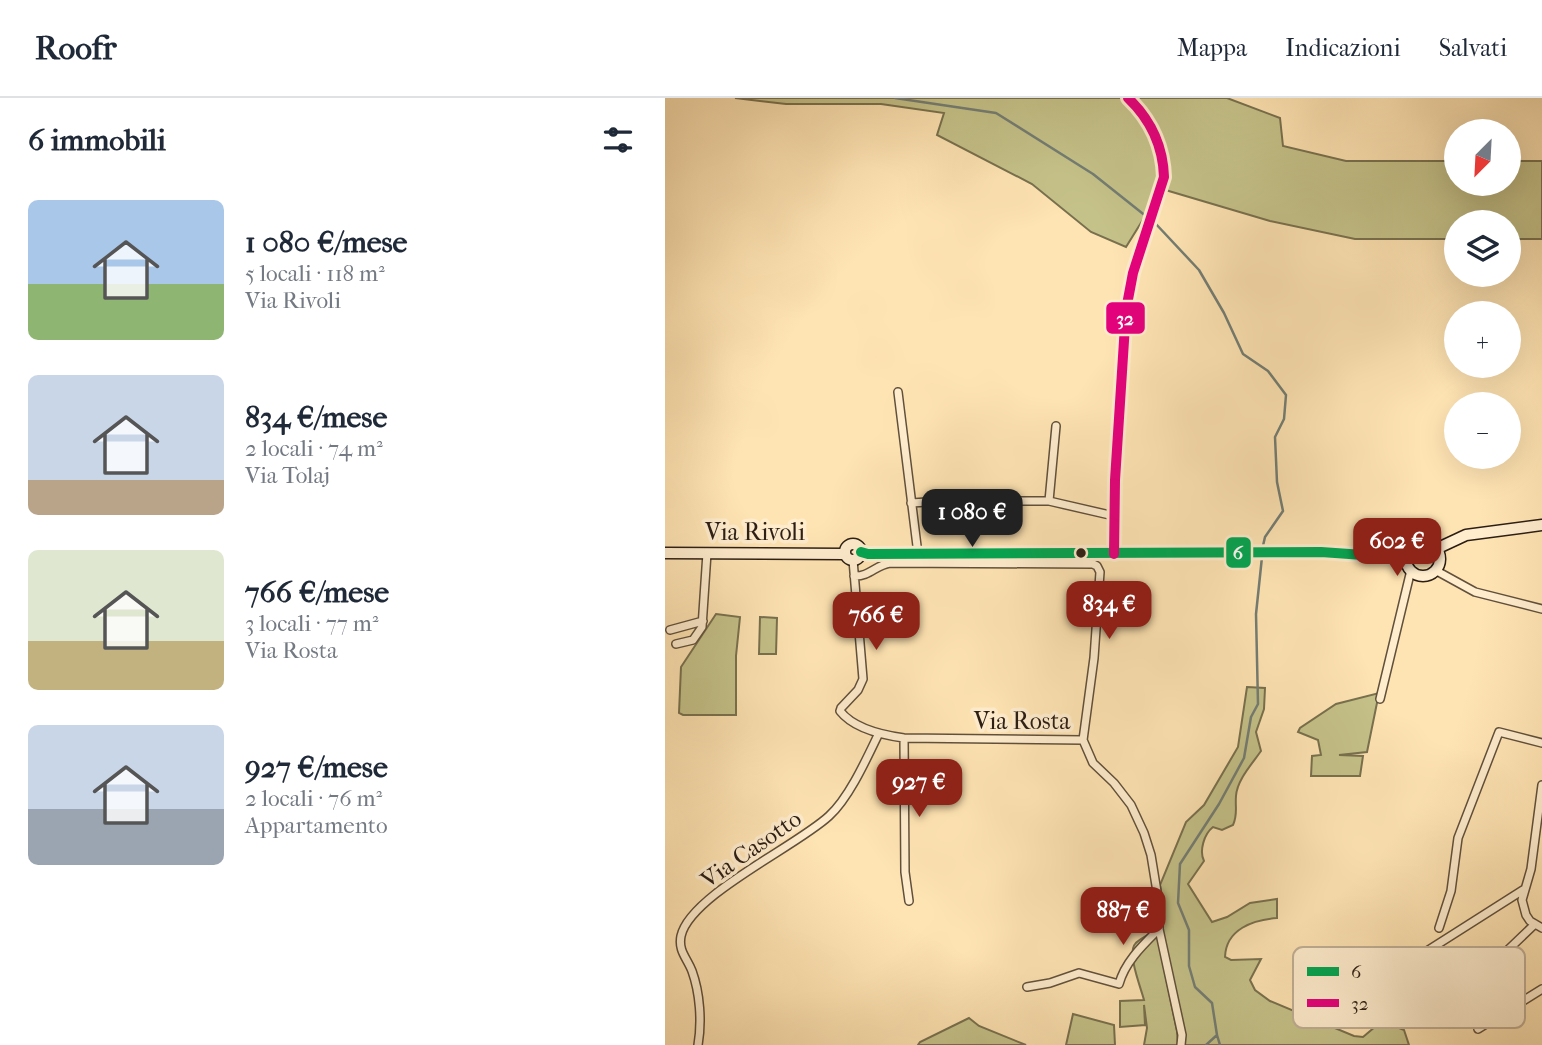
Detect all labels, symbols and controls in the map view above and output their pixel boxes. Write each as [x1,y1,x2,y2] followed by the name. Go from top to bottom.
[35,29,117,68] text: Roofr
[1177,34,1247,62] text: Mappa
[1285,34,1401,62] text: Indicazioni
[1439,34,1507,62] text: Salvati
[1444,119,1521,196] north arrow
[1444,119,1521,469] map controls
[599,121,637,159] icon: filters
[28,123,166,158] text: 6 immobili
[1444,210,1521,287] button: layers
[245,225,407,260] text: 1 080 €/mese
[84,228,168,312] icon: home
[245,260,385,287] text: 5 locali · 118 m²
[245,287,341,314] text: Via Rivoli
[1105,301,1146,335] line badge: 32
[1444,301,1521,378] button: +
[1116,308,1134,330] text: 32
[1444,392,1521,469] button: −
[245,400,387,435] text: 834 €/mese
[84,403,168,487] icon: home
[245,435,383,462] text: 2 locali · 74 m²
[245,462,330,489] text: Via Tolaj
[907,490,1037,549] pin: 1 080 €
[938,498,1006,525] text: 1 080 €
[704,518,805,546] street label: Via Rivoli
[1348,518,1446,578] pin: 602 €
[1369,527,1425,554] text: 602 €
[1225,536,1252,569] line badge: 6
[1233,542,1244,564] text: 6
[1074,546,1088,560] unlabelled marker
[245,575,389,610] text: 766 €/mese
[84,578,168,662] icon: home
[1060,582,1158,641] pin: 834 €
[1082,590,1136,617] text: 834 €
[827,592,925,652] pin: 766 €
[849,601,903,628] text: 766 €
[245,610,378,637] text: 3 locali · 77 m²
[245,637,338,664] text: Via Rosta
[973,707,1071,735] street label: Via Rosta
[245,750,388,785] text: 927 €/mese
[84,753,168,837] icon: home
[870,760,968,819] pin: 927 €
[892,768,946,795] text: 927 €
[245,785,382,812] text: 2 locali · 76 m²
[694,804,807,894] street label: Via Casotto
[245,812,388,839] text: Appartamento
[1074,888,1172,947] pin: 887 €
[1097,896,1149,923] text: 887 €
[1293,947,1525,1028] legend
[1351,961,1362,983] text: 6
[1351,993,1369,1015] text: 32

